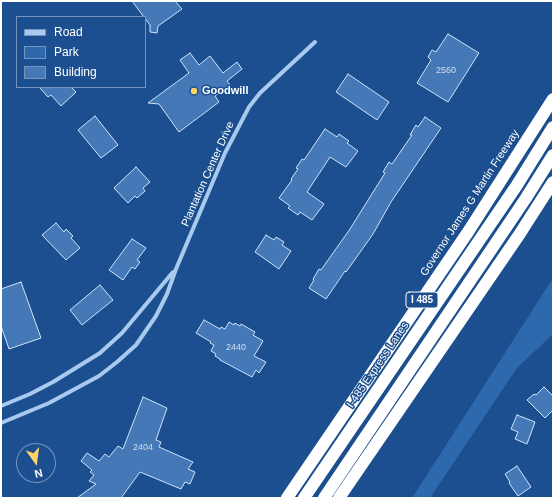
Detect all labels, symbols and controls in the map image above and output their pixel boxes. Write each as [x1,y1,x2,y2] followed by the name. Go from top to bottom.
[16,16,146,88] legend
[54,25,83,39] text: Road
[54,45,79,59] text: Park
[54,65,97,79] text: Building
[436,66,456,76] house number: 2560
[202,84,248,98] place label: Goodwill
[189,86,199,96] marker: Goodwill
[179,119,237,229] street label: Plantation Center Drive
[418,127,522,279] street label: Governor James G Martin Freeway
[406,292,438,308] road number: I 485
[344,319,412,411] street label: I-485 Express Lanes
[226,343,246,353] house number: 2440
[16,443,56,483] north arrow
[133,443,153,453] house number: 2404
[33,467,44,480] text: N

